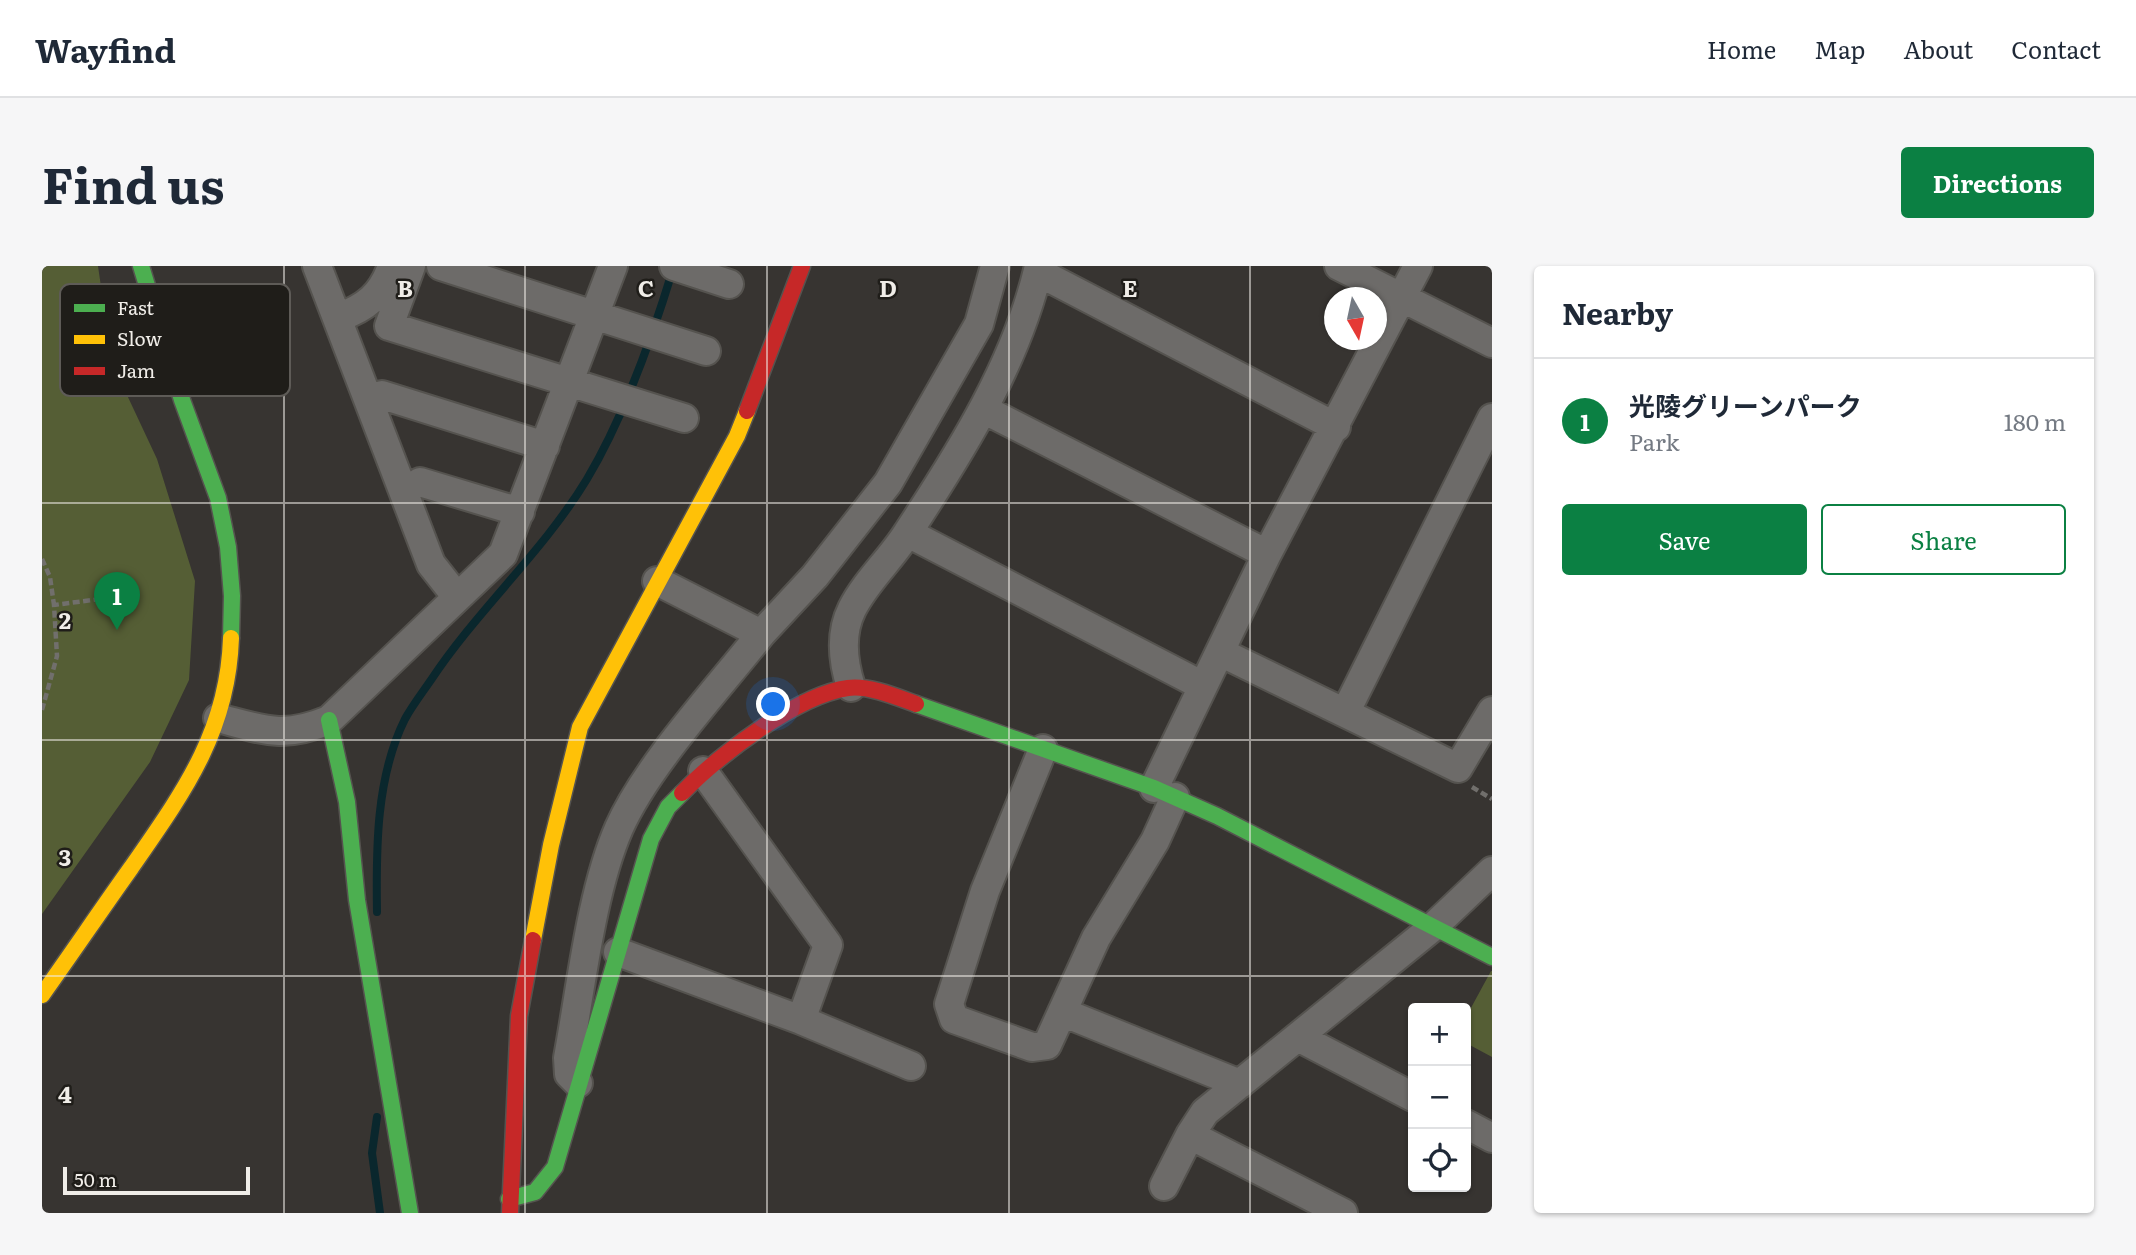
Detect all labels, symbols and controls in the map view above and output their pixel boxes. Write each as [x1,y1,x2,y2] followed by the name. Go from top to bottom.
[35,24,176,73] text: Wayfind
[1707,31,1776,66] text: Home
[1814,31,1865,66] text: Map
[1903,31,1973,66] text: About
[2011,31,2101,66] text: Contact
[42,146,225,219] text: Find us
[1901,147,2094,218] button: Directions
[397,270,413,304] text: B
[638,270,654,304] text: C
[879,270,897,304] text: D
[1122,270,1138,304] text: E
[60,284,290,396] legend
[1324,287,1387,350] north arrow
[1562,290,1673,334] text: Nearby
[117,293,154,321] text: Fast
[117,324,162,352] text: Slow
[117,356,155,384] text: Jam
[1629,385,1862,424] text: 光陵グリーンパーク
[1580,404,1590,438] text: 1
[2004,404,2066,438] text: 180 m
[1629,424,1679,458] text: Park
[1562,504,1807,575] button: Save
[1821,504,2066,575] button: Share
[94,572,140,630] pin: 1
[59,602,71,636] text: 2
[756,687,790,721] your location
[59,839,71,873] text: 3
[1408,1003,1471,1192] map controls
[1408,1003,1471,1066] button: +
[1408,1066,1471,1129] button: −
[58,1076,72,1110] text: 4
[1408,1129,1471,1192] button: locate
[63,1164,250,1196] scale bar
[74,1165,117,1193] text: 50 m

